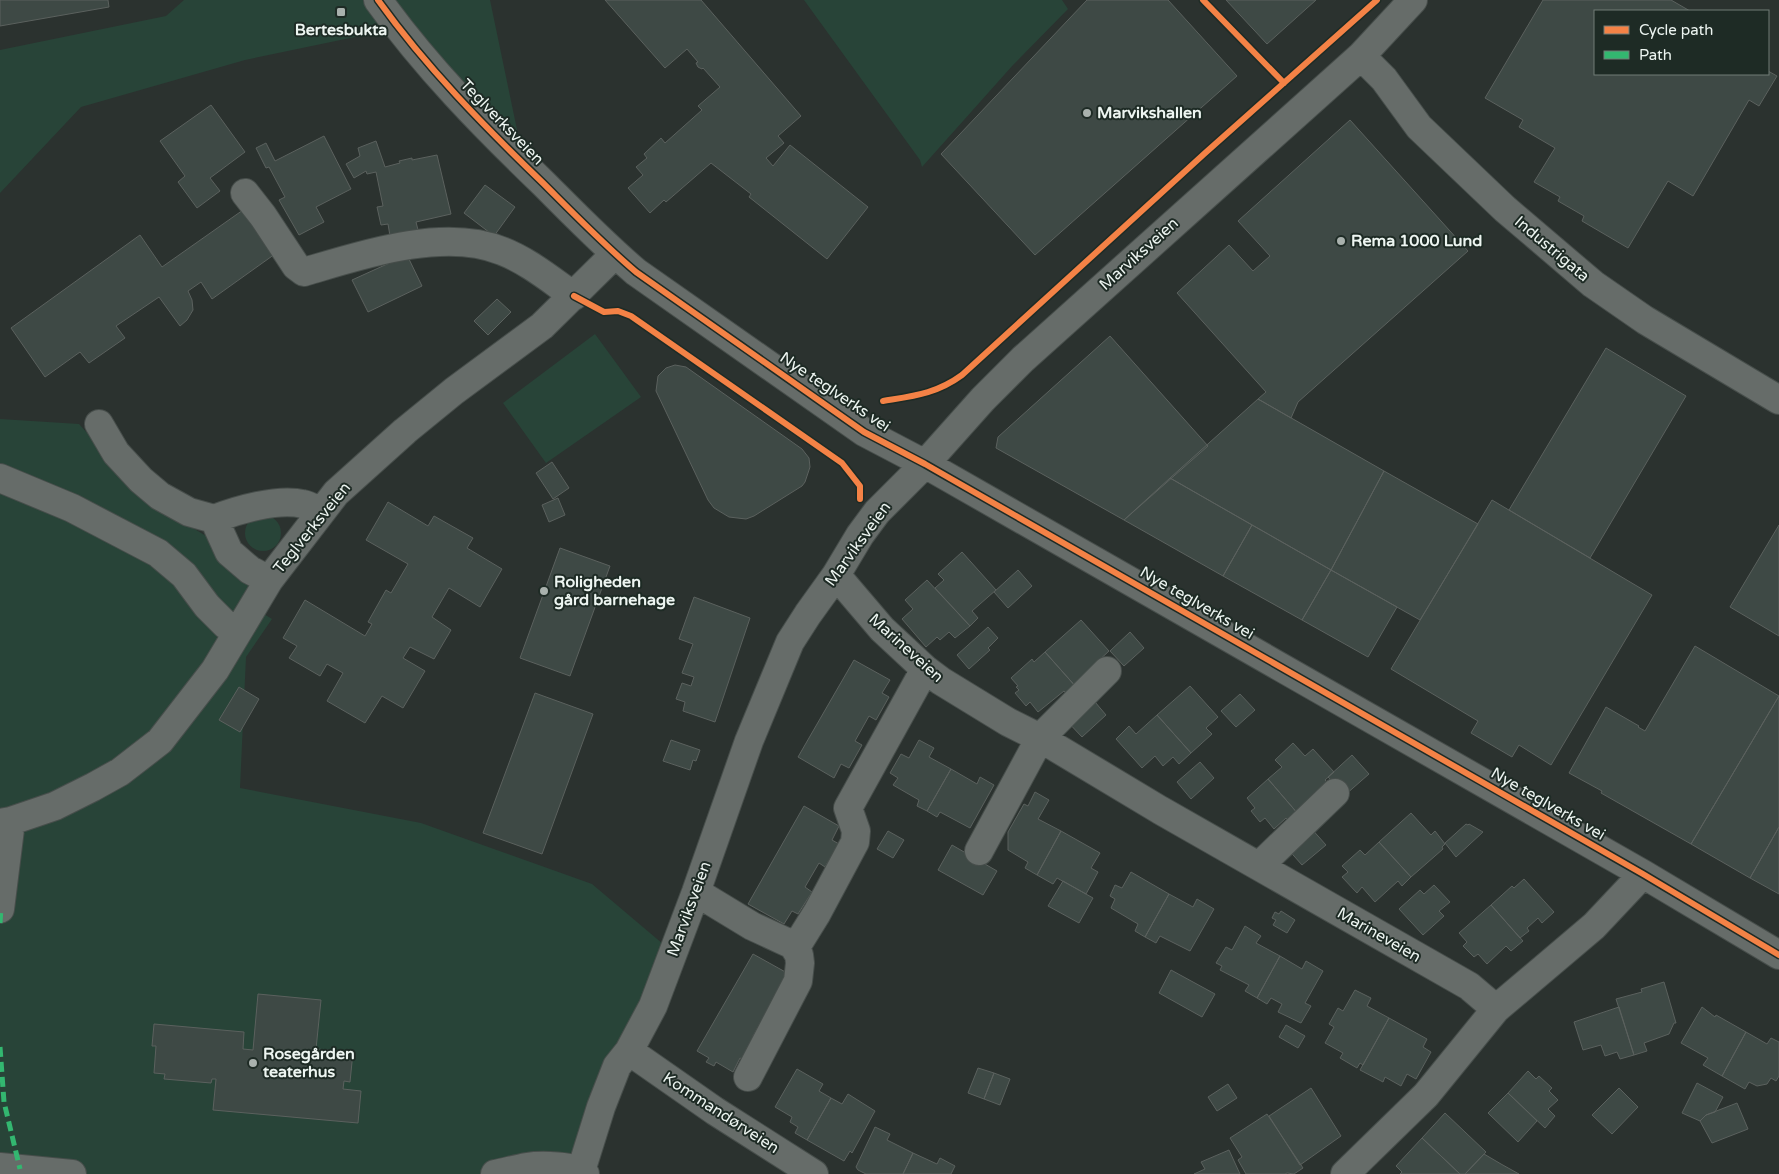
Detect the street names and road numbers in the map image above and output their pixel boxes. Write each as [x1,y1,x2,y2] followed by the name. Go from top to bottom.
[456,75,548,169] street label: Teglverksveien
[1510,212,1594,286] street label: Industrigata
[1095,213,1183,295] street label: Marviksveien
[776,348,894,436] street label: Nye teglverks vei
[269,478,355,578] street label: Teglverksveien
[821,498,895,590] street label: Marviksveien
[1136,562,1258,644] street label: Nye teglverks vei
[865,609,947,687] street label: Marineveien
[1487,763,1609,845] street label: Nye teglverks vei
[663,859,715,959] street label: Marviksveien
[1334,903,1424,967] street label: Marineveien
[659,1068,783,1158] street label: Kommandørveien

